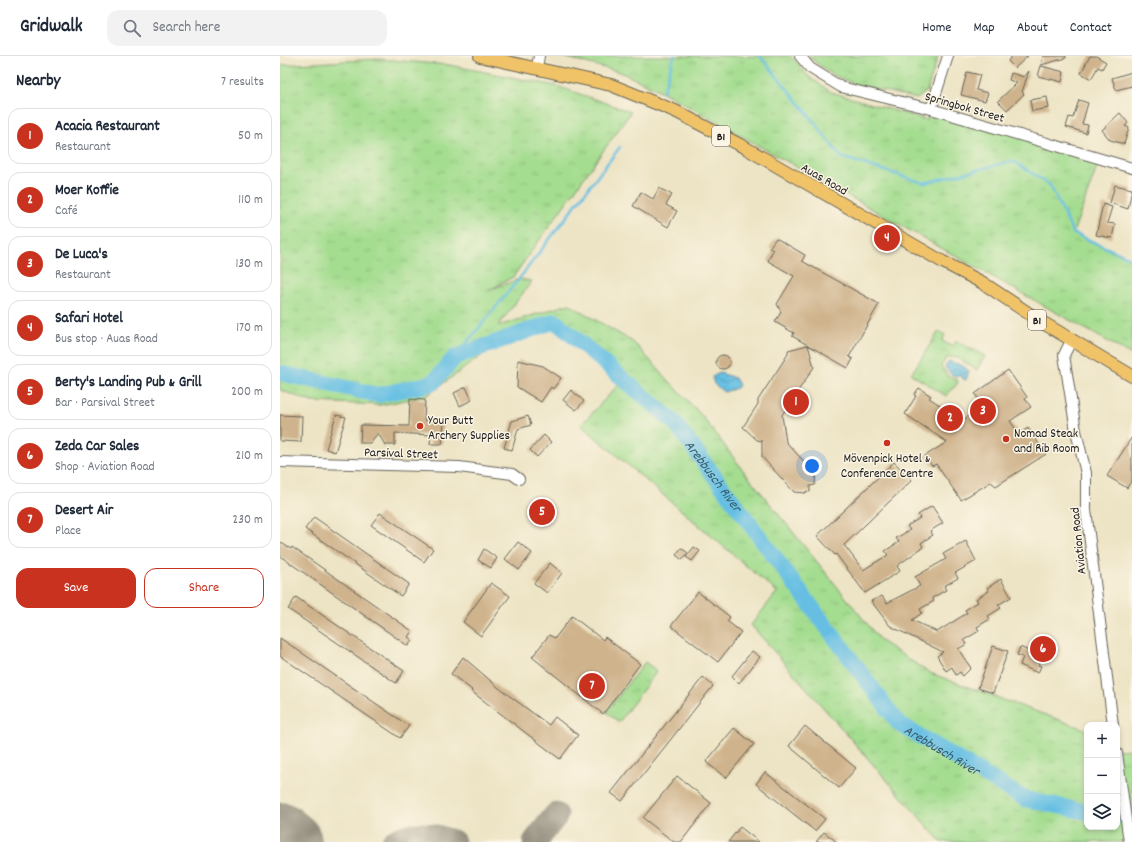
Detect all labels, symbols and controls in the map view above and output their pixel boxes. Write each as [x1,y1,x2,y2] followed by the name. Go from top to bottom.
[107,10,387,46] search box
[20,14,83,41] text: Gridwalk
[121,17,143,39] icon: search
[153,17,220,39] text: Search here
[922,18,951,38] text: Home
[973,18,995,38] text: Map
[1017,18,1048,38] text: About
[1070,18,1112,38] text: Contact
[16,70,60,94] text: Nearby
[221,73,264,92] text: 7 results
[922,88,1007,129] street label: Springbok Street
[55,116,160,138] text: Acacia Restaurant
[712,126,730,146] road number: B1
[29,127,31,146] text: 1
[238,127,263,146] text: 50 m
[55,138,111,157] text: Restaurant
[797,159,851,201] street label: Auas Road
[55,180,119,202] text: Moer Koffie
[27,191,33,210] text: 2
[238,191,263,210] text: 110 m
[55,202,78,221] text: Café
[874,223,900,253] pin: 4
[55,244,108,266] text: De Luca's
[27,255,33,274] text: 3
[235,255,263,274] text: 130 m
[55,266,111,285] text: Restaurant
[55,308,123,330] text: Safari Hotel
[1028,310,1046,330] road number: B1
[27,319,33,338] text: 4
[236,319,263,338] text: 170 m
[55,330,158,349] text: Bus stop · Auas Road
[55,372,202,394] text: Berty's Landing Pub & Grill
[27,383,33,402] text: 5
[231,383,263,402] text: 200 m
[783,387,809,417] pin: 1
[55,394,155,413] text: Bar · Parsival Street
[970,396,996,426] pin: 3
[937,403,963,433] pin: 2
[428,412,510,446] place label: Your Butt Archery Supplies
[415,421,425,431] marker: Your Butt Archery Supplies
[1014,425,1079,459] place label: Nomad Steak and Rib Room
[1001,434,1011,444] marker: Nomad Steak and Rib Room
[55,436,139,458] text: Zeda Car Sales
[679,437,747,518] water label: Arebbusch River
[882,438,892,448] marker: Mövenpick Hotel & Conference Centre
[364,444,438,465] street label: Parsival Street
[27,447,33,466] text: 6
[235,447,263,466] text: 210 m
[841,450,934,484] place label: Mövenpick Hotel & Conference Centre
[802,456,822,476] your location
[55,458,155,477] text: Shop · Aviation Road
[529,497,555,527] pin: 5
[55,500,113,522] text: Desert Air
[1067,506,1092,575] street label: Aviation Road
[28,511,32,530] text: 7
[233,511,263,530] text: 230 m
[55,522,81,541] text: Place
[16,568,136,608] button: Save
[144,568,264,608] button: Share
[1030,634,1056,664] pin: 6
[579,671,605,701] pin: 7
[900,721,984,783] water label: Arebbusch River
[1084,722,1120,830] map controls
[1084,722,1120,758] button: +
[1084,758,1120,794] button: −
[1084,794,1120,830] button: layers

